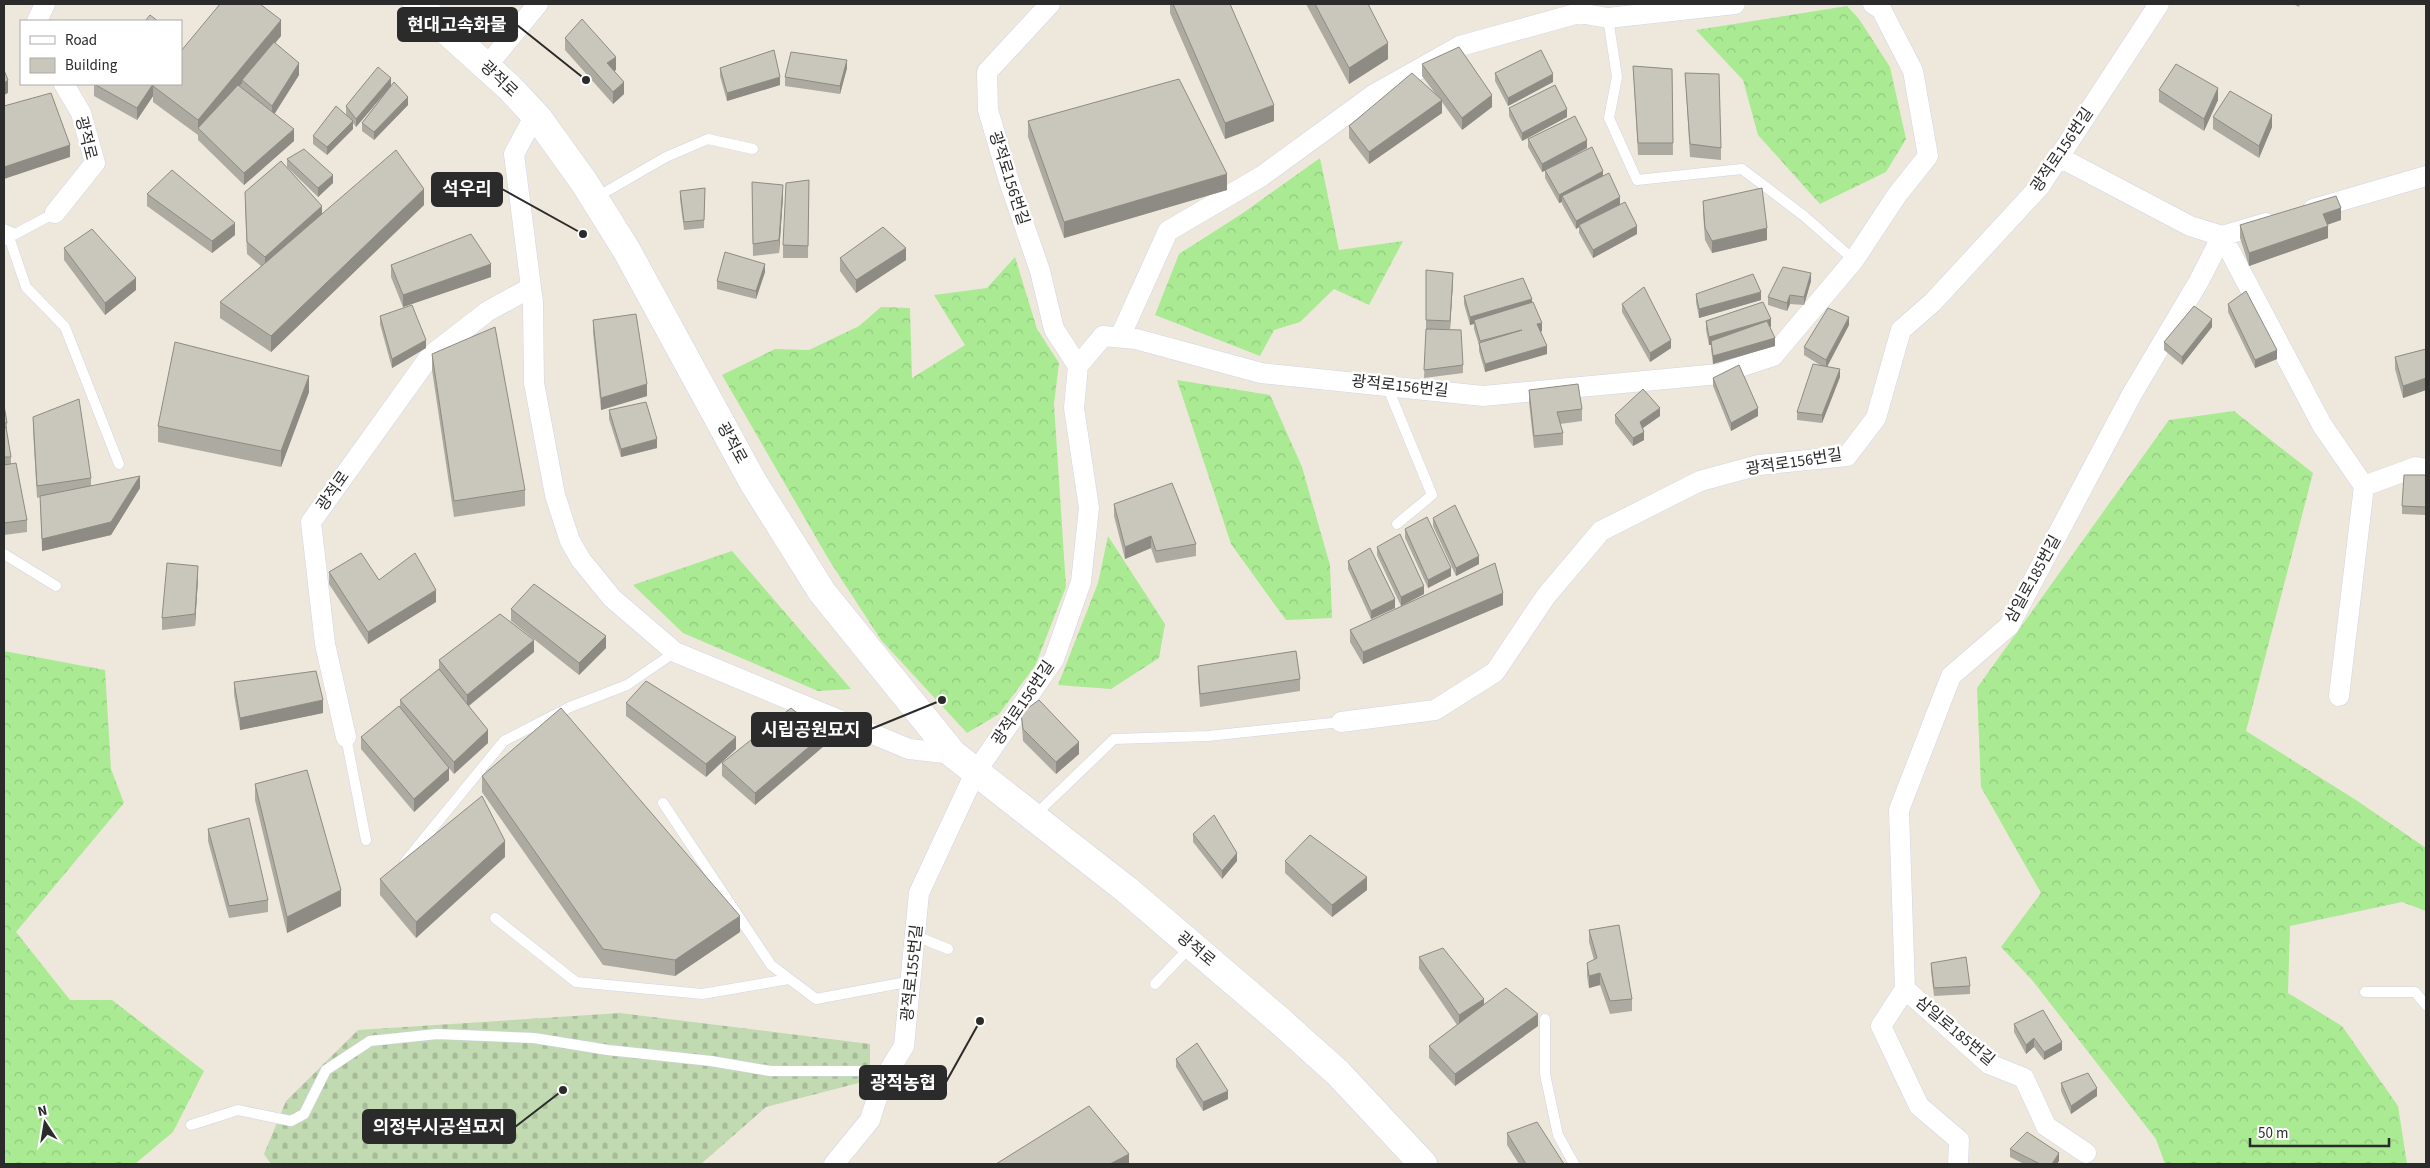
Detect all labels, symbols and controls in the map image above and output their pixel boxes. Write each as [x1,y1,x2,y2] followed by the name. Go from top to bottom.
[398,8,517,41] callout: 현대고속화물
[407,13,507,38] text: 현대고속화물
[20,20,182,85] legend
[65,30,97,51] text: Road
[65,55,118,76] text: Building
[475,56,523,102] street label: 광적로
[2026,103,2098,197] street label: 광적로156번길
[70,114,102,162] street label: 광적로
[983,128,1035,228] street label: 광적로156번길
[432,173,502,206] callout: 석우리
[442,177,492,202] text: 석우리
[1350,370,1450,402] street label: 광적로156번길
[712,418,752,468] street label: 광적로
[1744,444,1844,480] street label: 광적로156번길
[311,466,355,515] street label: 광적로
[2000,531,2066,627] street label: 삼일로185번길
[987,656,1059,750] street label: 광적로156번길
[752,713,871,746] callout: 시립공원묘지
[761,718,861,743] text: 시립공원묘지
[896,923,928,1023] street label: 광적로155번길
[1172,926,1220,972] street label: 광적로
[1911,991,1999,1071] street label: 삼일로185번길
[860,1066,946,1099] callout: 광적농협
[870,1071,936,1096] text: 광적농협
[20,1098,70,1148] north arrow
[36,1101,49,1122] text: N
[363,1110,515,1143] callout: 의정부시공설묘지
[373,1115,505,1140] text: 의정부시공설묘지
[2250,1116,2389,1148] scale bar
[2258,1123,2288,1144] text: 50 m

